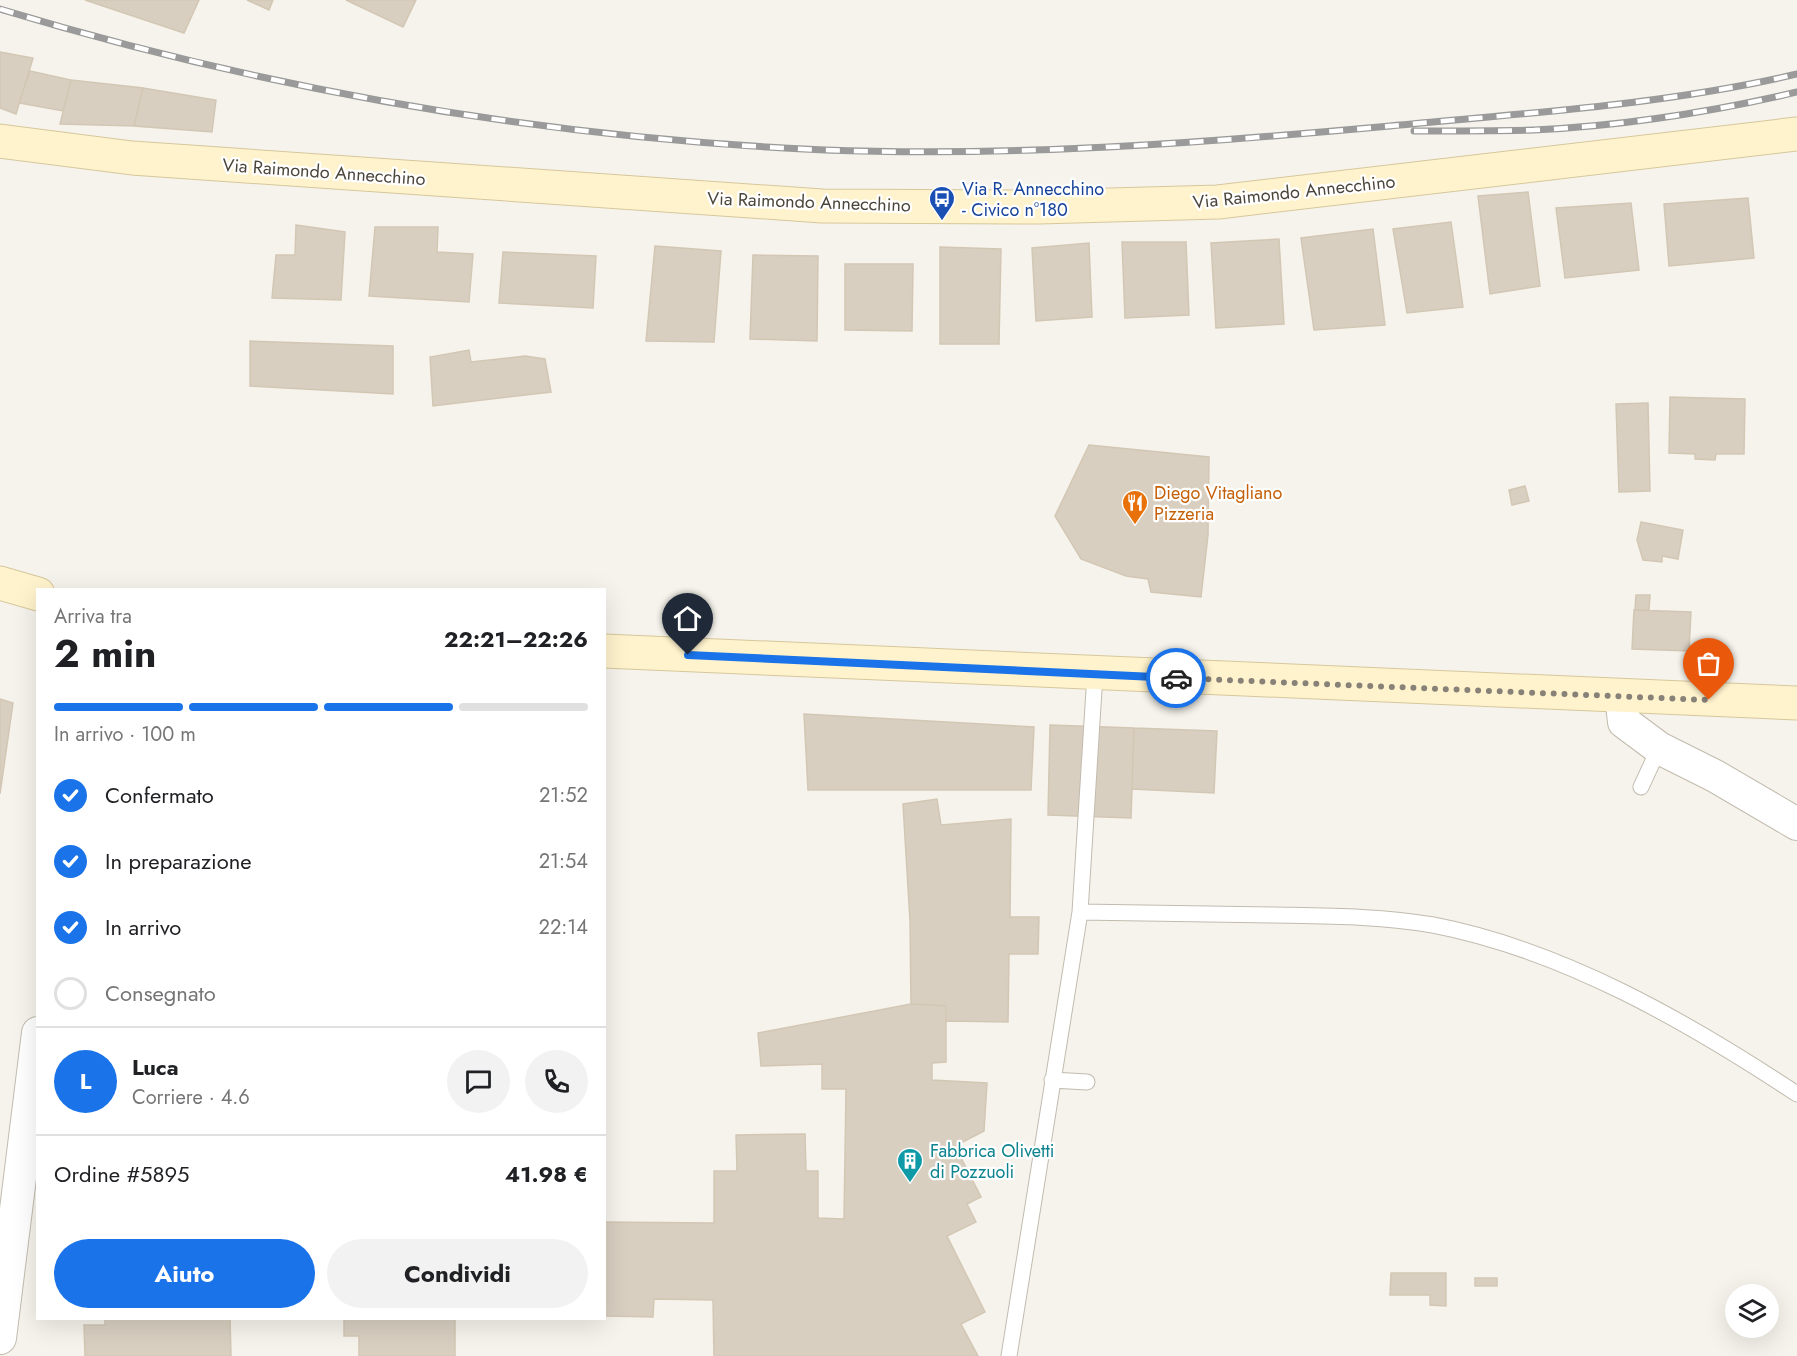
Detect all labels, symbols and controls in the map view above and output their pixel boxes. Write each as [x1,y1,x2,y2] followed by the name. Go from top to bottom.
[222,152,427,192] street label: Via Raimondo Annecchino
[1191,168,1397,216] street label: Via Raimondo Annecchino
[962,176,1104,223] place label: Via R. Annecchino - Civico n°180
[927,184,957,222] bus stop icon: Via R. Annecchino - Civico n°180
[707,185,911,219] street label: Via Raimondo Annecchino
[1154,480,1282,527] place label: Diego Vitagliano Pizzeria
[1120,488,1150,526] restaurant icon: Diego Vitagliano Pizzeria
[662,593,713,655] pin
[54,602,132,631] text: Arriva tra
[671,602,704,635] icon: home
[444,623,588,655] text: 22:21–22:26
[54,625,156,682] text: 2 min
[1683,638,1734,700] pin
[1692,647,1725,680] icon: bag
[1146,648,1206,708] courier
[1160,662,1193,695] icon: car
[54,720,196,749] text: In arrivo · 100 m
[54,779,87,812] icon: check
[105,779,214,811] text: Confermato
[539,781,588,810] text: 21:52
[54,845,87,878] icon: check
[105,845,252,877] text: In preparazione
[539,847,588,876] text: 21:54
[54,911,87,944] icon: check
[105,911,181,943] text: In arrivo
[539,913,588,942] text: 22:14
[105,977,216,1009] text: Consegnato
[447,1050,510,1113] button: chat
[525,1050,588,1113] button: phone
[132,1051,179,1083] text: Luca
[80,1065,91,1097] text: L
[132,1083,250,1112] text: Corriere · 4.6
[930,1138,1054,1185] place label: Fabbrica Olivetti di Pozzuoli
[895,1146,925,1184] building icon: Fabbrica Olivetti di Pozzuoli
[54,1158,189,1190] text: Ordine #5895
[505,1158,588,1190] text: 41.98 €
[54,1239,315,1308] button: Aiuto
[327,1239,588,1308] button: Condividi
[1725,1284,1779,1338] map controls
[1725,1284,1779,1338] button: layers

